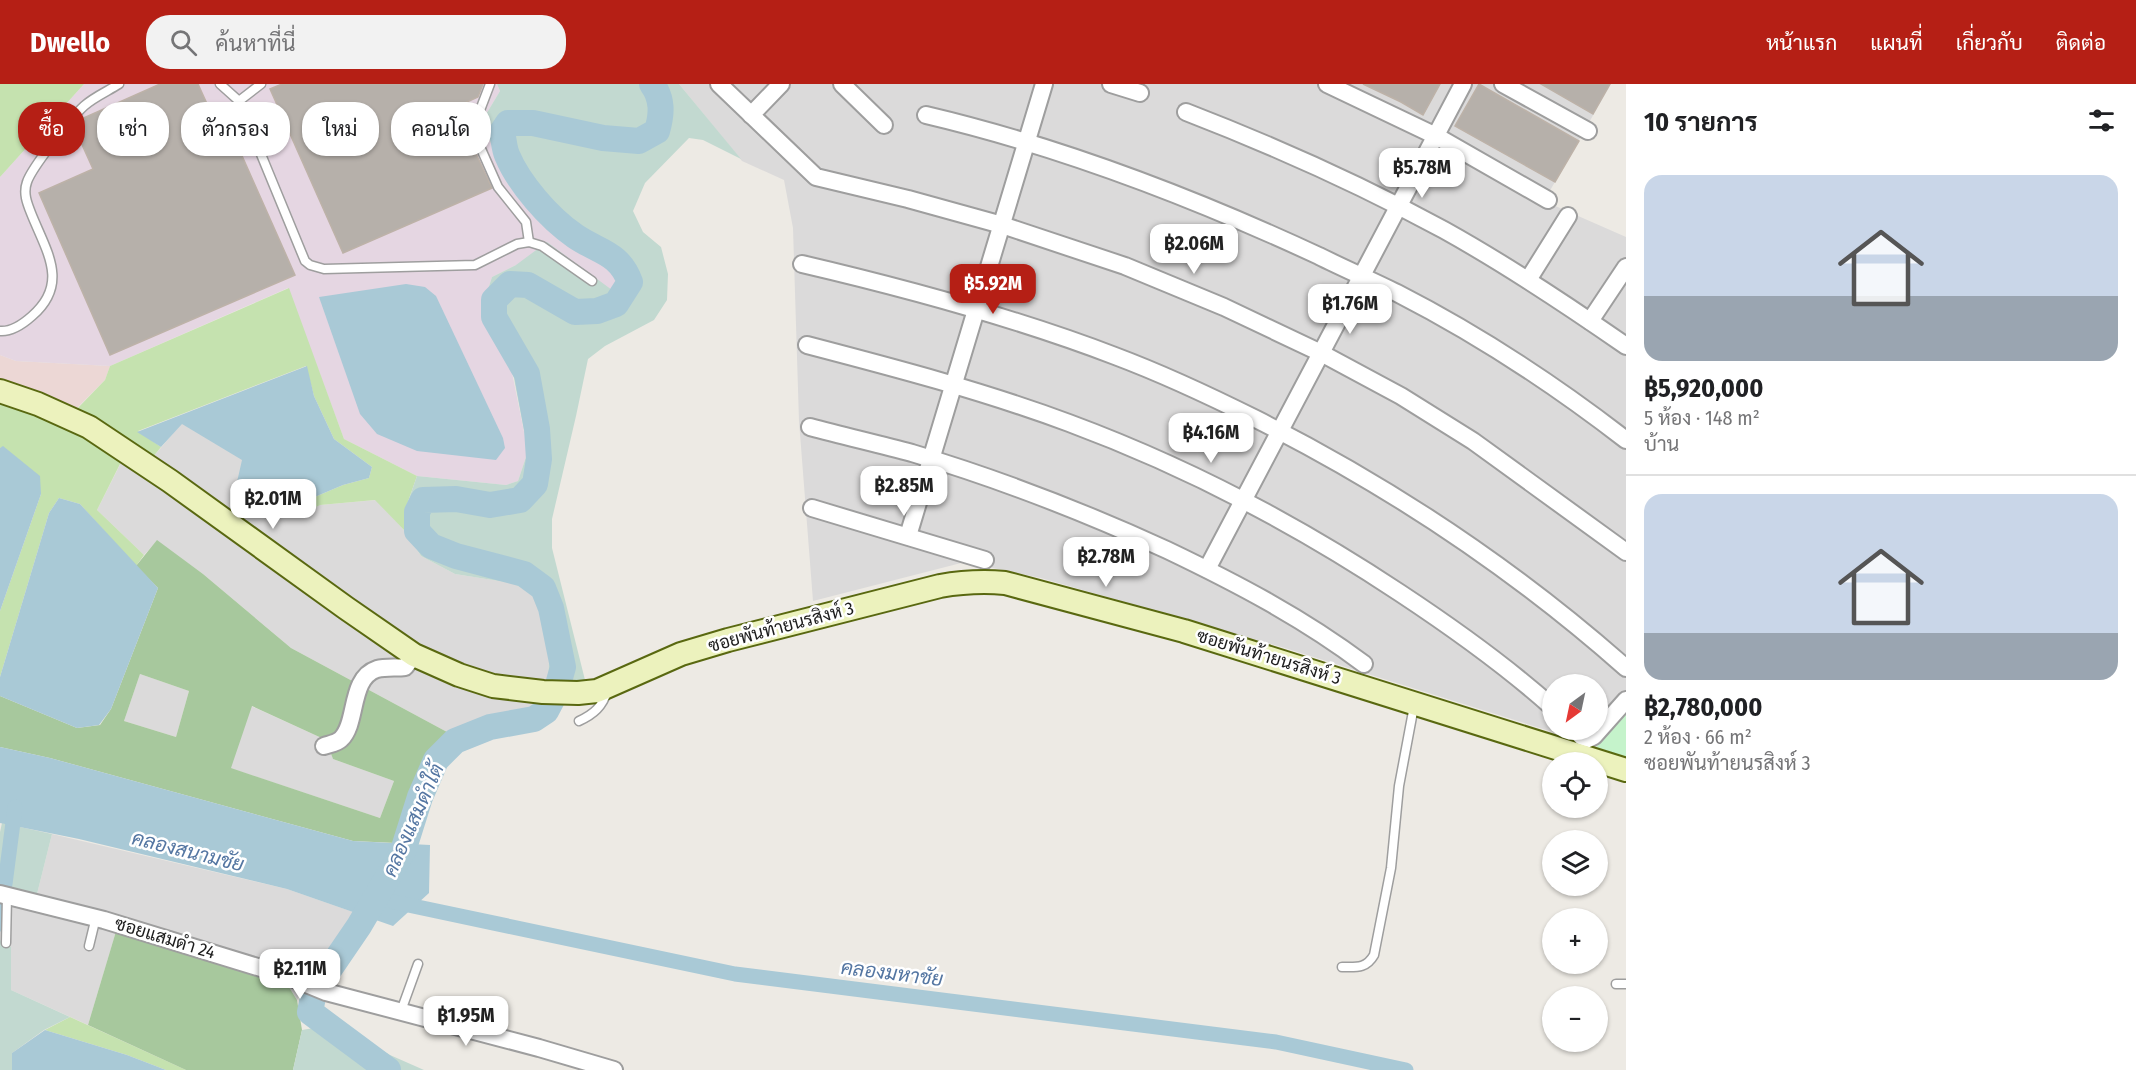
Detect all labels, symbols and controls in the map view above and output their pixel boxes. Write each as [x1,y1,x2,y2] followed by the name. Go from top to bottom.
[146,15,566,69] search box
[30,26,110,59] text: Dwello
[167,26,200,59] icon: search
[215,30,296,57] text: ค้นหาที่นี่
[1766,30,1837,56] text: หน้าแรก
[1870,30,1923,56] text: แผนที่
[1956,30,2023,56] text: เกี่ยวกับ
[2056,30,2106,56] text: ติดต่อ
[18,102,85,156] chip: ซื้อ
[97,102,169,156] chip: เช่า
[181,102,290,156] chip: ตัวกรอง
[302,102,379,156] chip: ใหม่
[391,102,491,156] chip: คอนโด
[2085,104,2118,137] icon: filters
[1644,107,1758,138] text: 10 รายการ
[1373,148,1471,199] pin: ฿5.78M
[1393,155,1451,179] text: ฿5.78M
[1827,214,1935,322] icon: home
[1145,224,1243,275] pin: ฿2.06M
[1164,231,1224,255] text: ฿2.06M
[944,264,1042,315] pin: ฿5.92M
[964,271,1022,295] text: ฿5.92M
[1301,284,1399,335] pin: ฿1.76M
[1322,291,1378,315] text: ฿1.76M
[1644,373,1763,404] text: ฿5,920,000
[1644,406,1760,430] text: 5 ห้อง · 148 m²
[1162,413,1260,464] pin: ฿4.16M
[1183,420,1239,444] text: ฿4.16M
[1644,432,1679,456] text: บ้าน
[855,466,953,517] pin: ฿2.85M
[874,473,934,497] text: ฿2.85M
[224,479,322,530] pin: ฿2.01M
[244,486,302,510] text: ฿2.01M
[1827,533,1935,641] icon: home
[1057,537,1155,588] pin: ฿2.78M
[1077,544,1135,568] text: ฿2.78M
[705,595,856,657] street label: ซอยพันท้ายนรสิงห์ 3
[1194,623,1344,689] street label: ซอยพันท้ายนรสิงห์ 3
[1542,674,1608,740] north arrow
[1542,674,1608,1052] map controls
[1644,692,1762,723] text: ฿2,780,000
[1644,725,1752,749] text: 2 ห้อง · 66 m²
[1644,751,1810,775] text: ซอยพันท้ายนรสิงห์ 3
[1542,752,1608,818] button: locate
[376,756,450,880] water label: คลองแสมดำใต้
[130,826,247,877] water label: คลองสนามชัย
[1542,830,1608,896] button: layers
[1542,908,1608,974] button: +
[112,912,218,964] street label: ซอยแสมดำ 24
[251,949,349,1000] pin: ฿2.11M
[840,955,945,991] water label: คลองมหาชัย
[273,956,327,980] text: ฿2.11M
[1542,986,1608,1052] button: −
[417,996,515,1047] pin: ฿1.95M
[437,1003,495,1027] text: ฿1.95M

